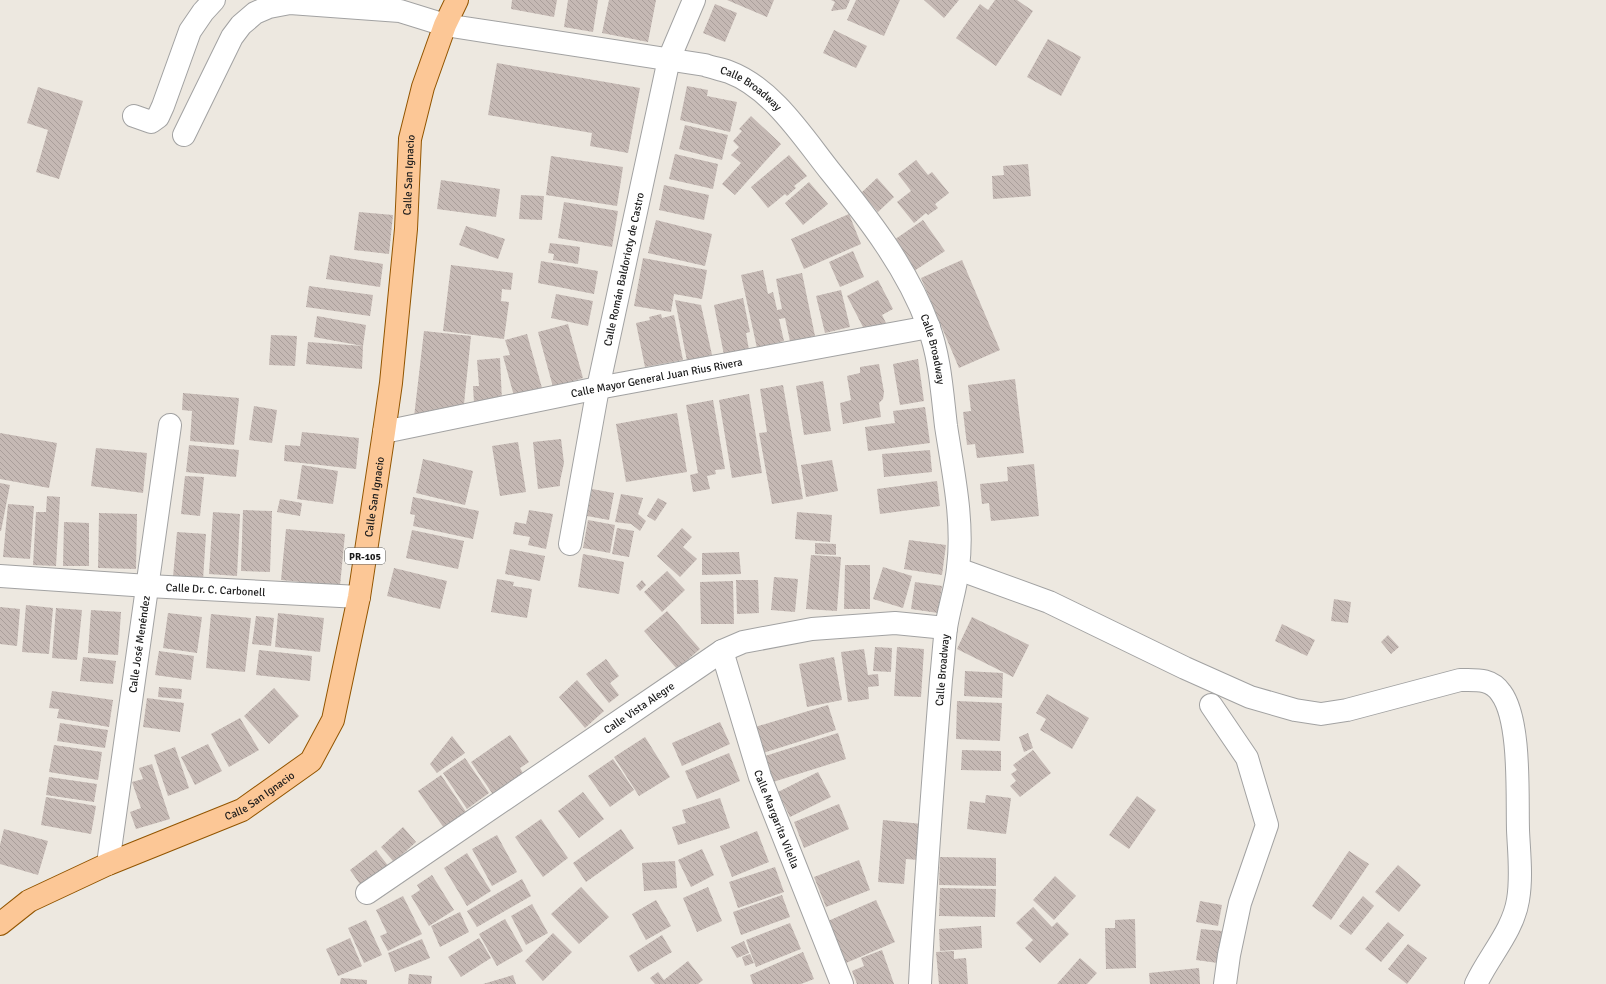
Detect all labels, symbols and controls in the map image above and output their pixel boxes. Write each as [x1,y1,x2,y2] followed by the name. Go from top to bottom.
[719,64,785,114] street label: Calle Broadway
[401,133,418,216] street label: Calle San Ignacio
[601,191,647,347] street label: Calle Román Baldorioty de Castro
[917,312,947,386] street label: Calle Broadway
[570,355,744,400] street label: Calle Mayor General Juan Rius Rivera
[362,455,387,538] street label: Calle San Ignacio
[345,548,385,564] road number: PR-105
[165,581,266,599] street label: Calle Dr. C. Carbonell
[126,595,153,694] street label: Calle José Menéndez
[933,633,952,707] street label: Calle Broadway
[601,679,677,737] street label: Calle Vista Alegre
[751,768,802,871] street label: Calle Margarita Vilella
[223,769,298,823] street label: Calle San Ignacio

